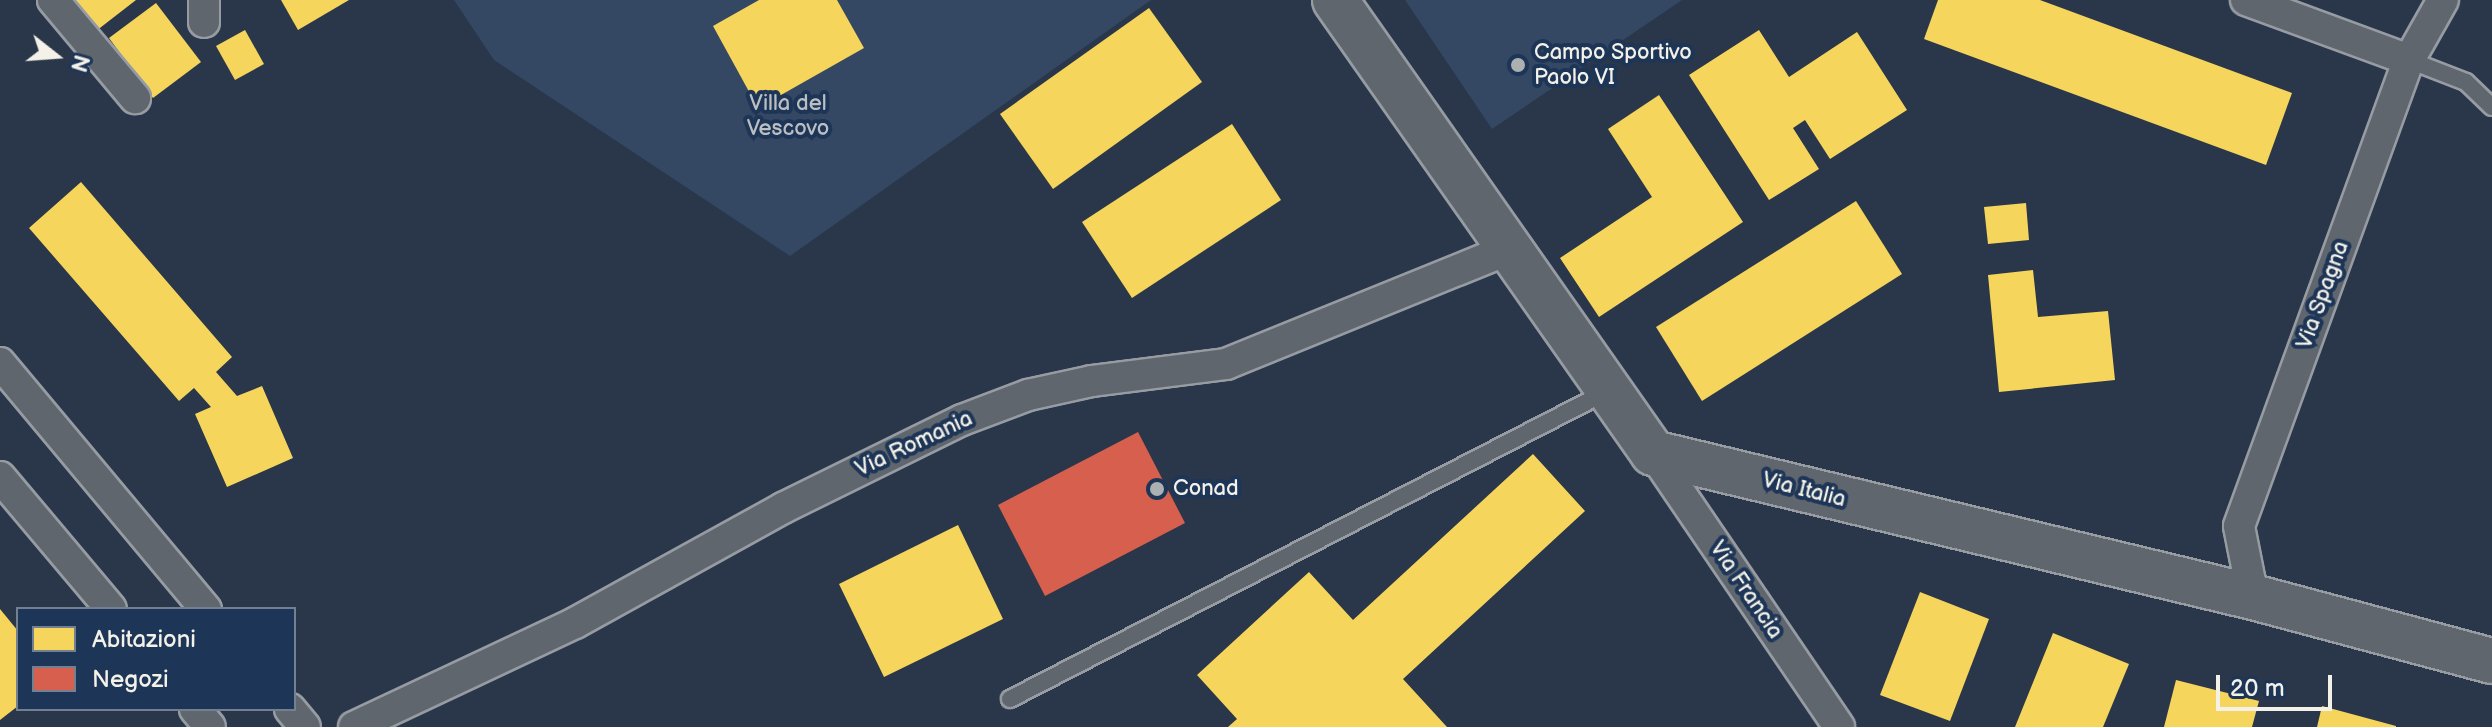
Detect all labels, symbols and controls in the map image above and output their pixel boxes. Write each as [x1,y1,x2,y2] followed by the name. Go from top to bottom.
[16,16,96,96] north arrow
[1534,39,1692,90] place label: Campo Sportivo Paolo VI
[64,51,95,75] text: N
[1509,56,1527,74] marker: Campo Sportivo Paolo VI
[747,90,829,142] park label: Villa del Vescovo
[2291,237,2355,353] street label: Via Spagna
[851,405,977,483] street label: Via Romania
[1760,467,1848,513] street label: Via Italia
[1173,476,1239,502] place label: Conad
[1148,480,1166,498] marker: Conad
[1704,536,1788,644] street label: Via Francia
[16,607,296,711] legend
[92,625,196,654] text: Abitazioni
[2220,659,2336,709] scale bar
[92,665,169,694] text: Negozi
[2230,674,2285,703] text: 20 m

